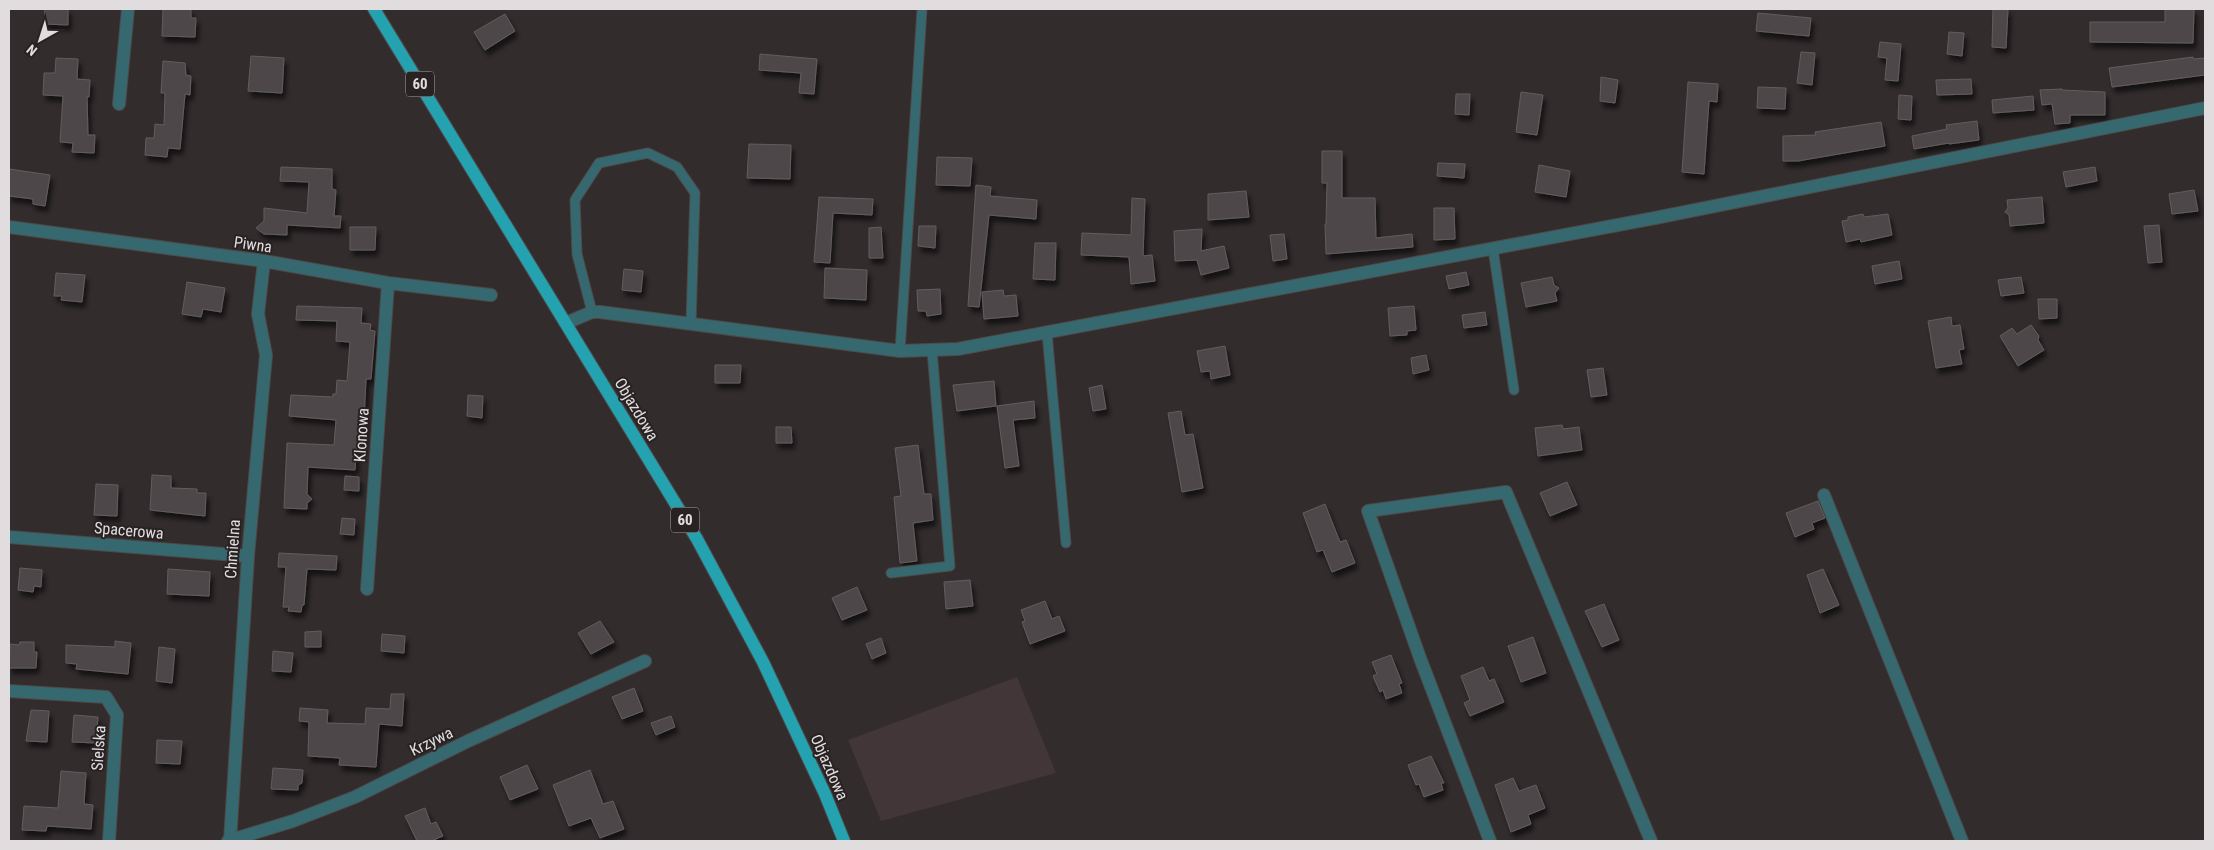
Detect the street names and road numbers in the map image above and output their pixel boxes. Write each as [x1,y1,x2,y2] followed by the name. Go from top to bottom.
[406,72,434,96] road number: 60
[233,232,273,257] street label: Piwna
[610,374,663,444] street label: Objazdowa
[350,407,373,463] street label: Klonowa
[671,508,699,532] road number: 60
[93,518,164,543] street label: Spacerowa
[221,519,244,579] street label: Chmielna
[407,723,456,760] street label: Krzywa
[87,725,110,771] street label: Sielska
[807,732,852,803] street label: Objazdowa

